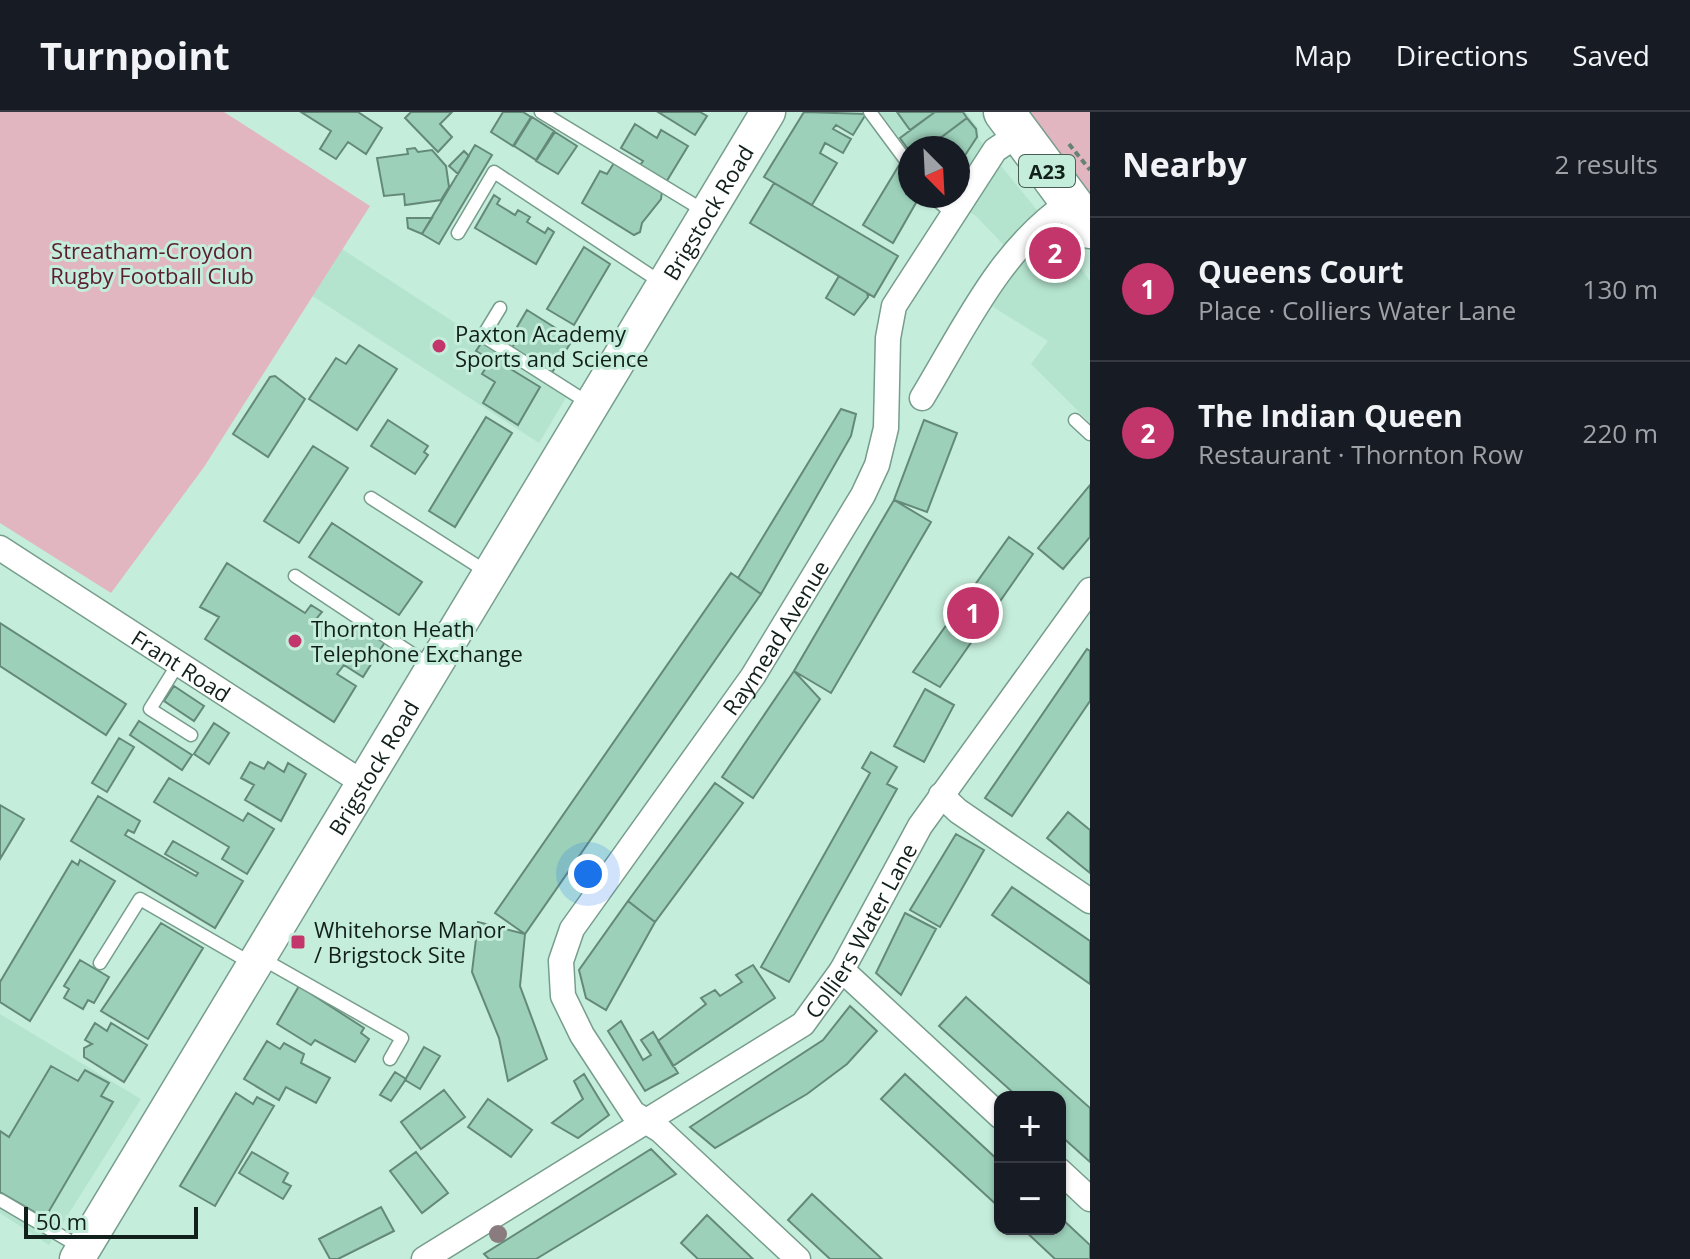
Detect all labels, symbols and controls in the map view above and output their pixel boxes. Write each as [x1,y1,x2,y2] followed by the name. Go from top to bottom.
[40,29,230,81] text: Turnpoint
[1294,36,1352,74] text: Map
[1396,36,1528,74] text: Directions
[1572,36,1650,74] text: Saved
[898,136,970,208] north arrow
[655,139,760,285] street label: Brigstock Road
[1122,141,1247,187] text: Nearby
[1555,146,1658,182] text: 2 results
[1019,155,1075,187] road number: A23
[1029,223,1081,283] pin: 2
[50,235,254,290] park label: Streatham-Croydon Rugby Football Club
[1198,251,1404,292] text: Queens Court
[1141,271,1155,307] text: 1
[1583,271,1658,307] text: 130 m
[1198,292,1516,328] text: Place · Colliers Water Lane
[455,318,649,373] place label: Paxton Academy Sports and Science
[430,337,448,355] marker: Paxton Academy Sports and Science
[1198,395,1463,436] text: The Indian Queen
[1141,415,1155,451] text: 2
[1583,415,1658,451] text: 220 m
[1198,436,1523,472] text: Restaurant · Thornton Row
[715,554,835,721] street label: Raymead Avenue
[947,583,999,643] pin: 1
[311,613,523,668] place label: Thornton Heath Telephone Exchange
[126,622,237,708] street label: Frant Road
[286,632,304,650] marker: Thornton Heath Telephone Exchange
[321,694,425,840] street label: Brigstock Road
[797,837,923,1024] street label: Colliers Water Lane
[568,854,608,894] your location
[314,914,506,969] place label: Whitehorse Manor / Brigstock Site
[289,933,307,951] marker: Whitehorse Manor / Brigstock Site
[994,1091,1066,1235] map controls
[994,1091,1066,1163] button: +
[994,1163,1066,1235] button: −
[24,1203,198,1239] scale bar
[36,1206,87,1236] text: 50 m

